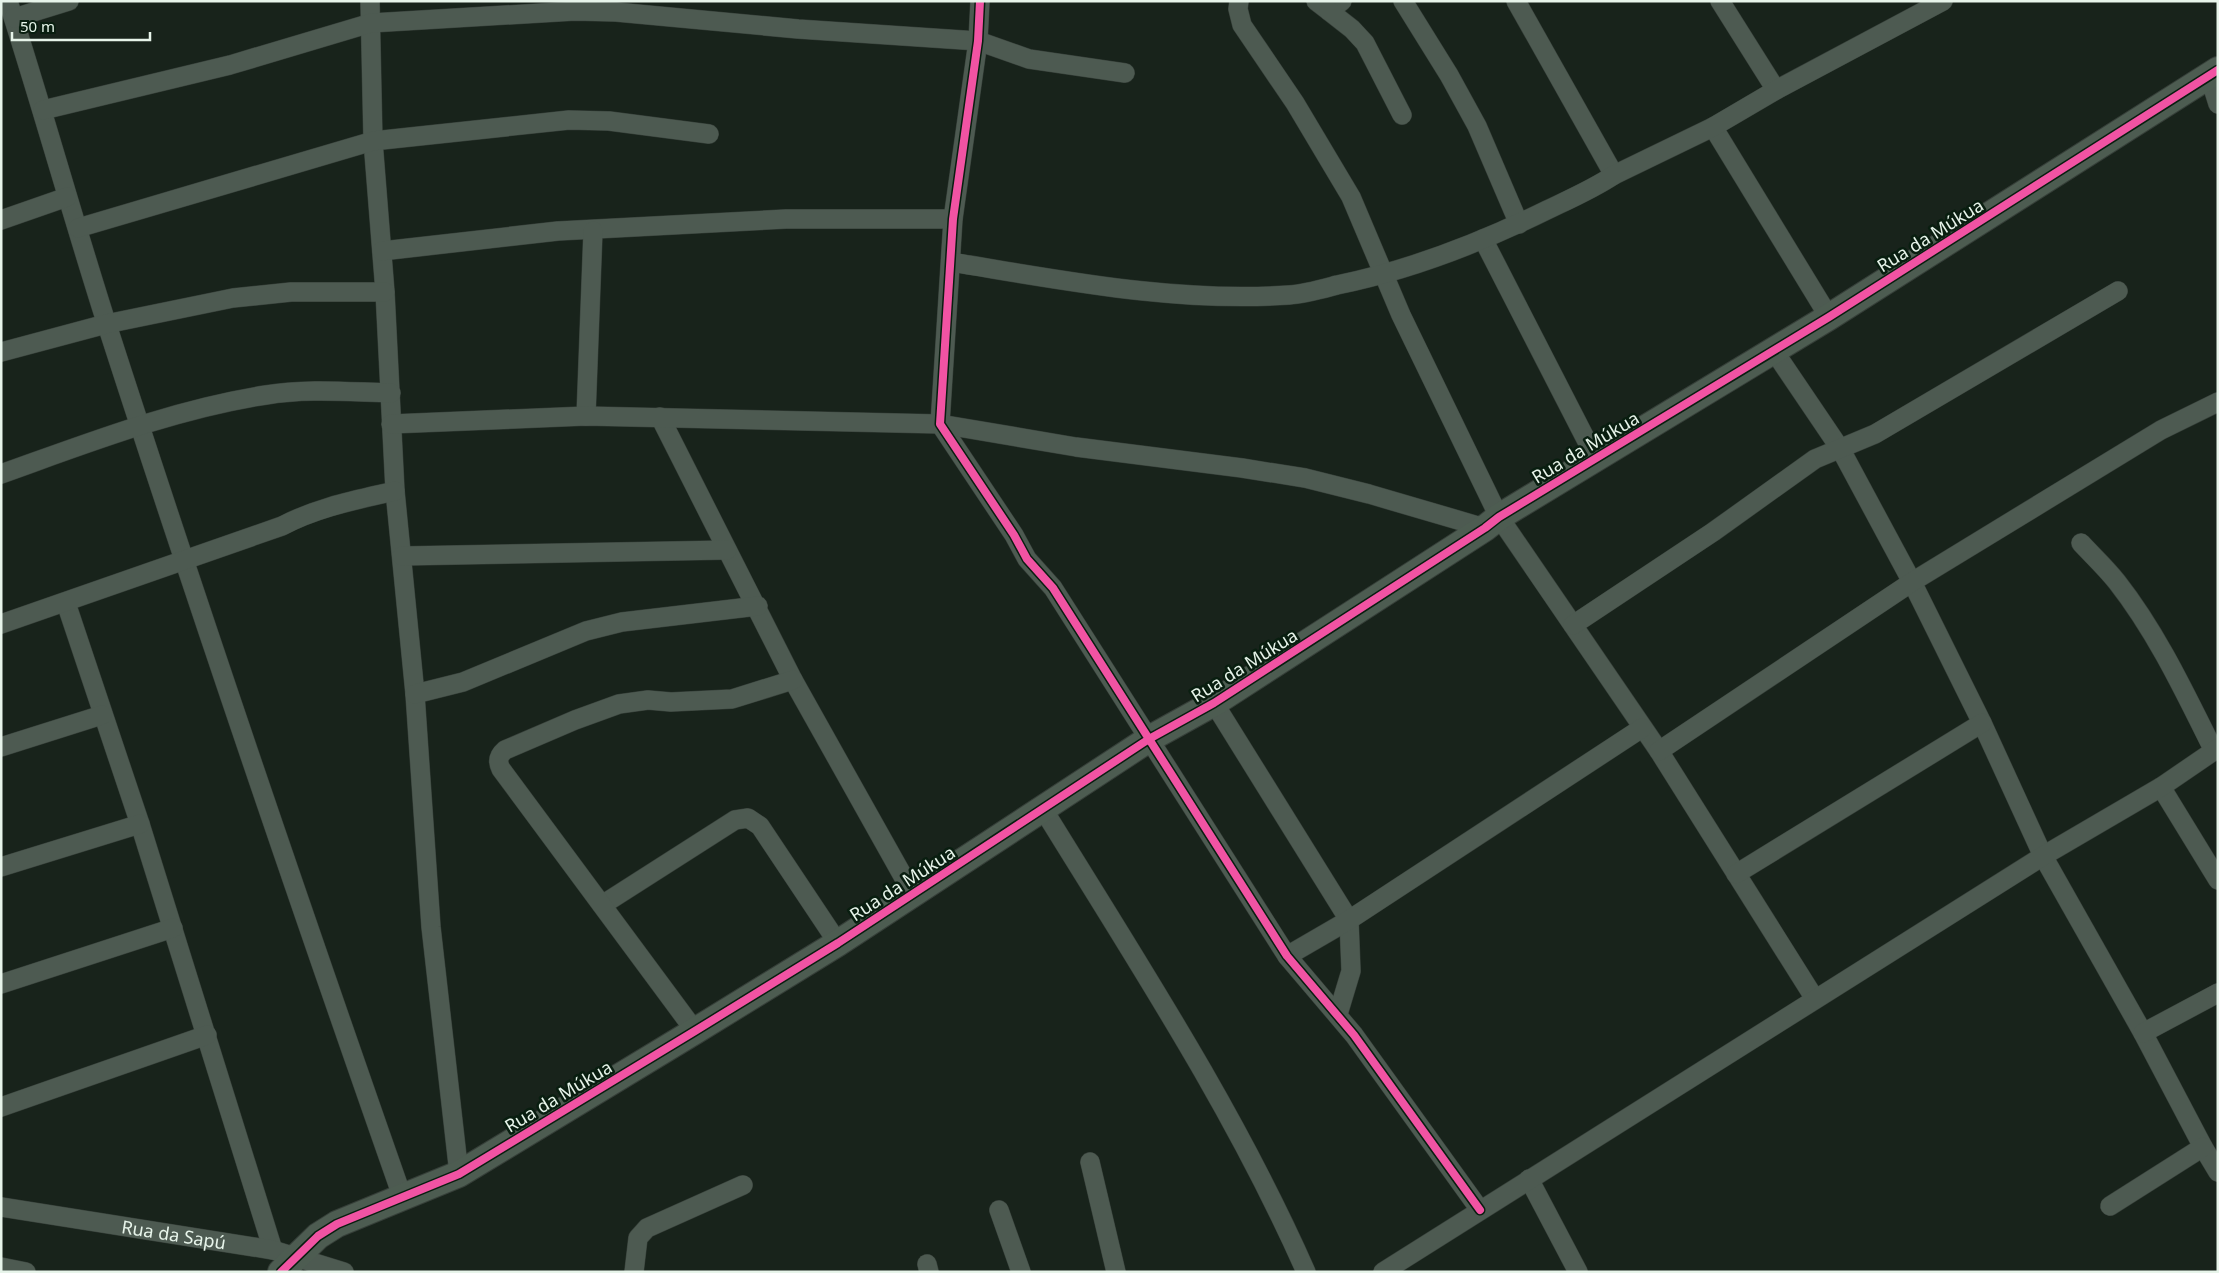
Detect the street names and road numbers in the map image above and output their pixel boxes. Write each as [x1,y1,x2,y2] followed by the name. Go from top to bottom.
[1872,193,1988,277] street label: Rua da Múkua
[1527,405,1643,489] street label: Rua da Múkua
[1186,623,1302,707] street label: Rua da Múkua
[845,840,959,926] street label: Rua da Múkua
[500,1054,616,1138] street label: Rua da Múkua
[120,1214,228,1254] street label: Rua da Sapú

